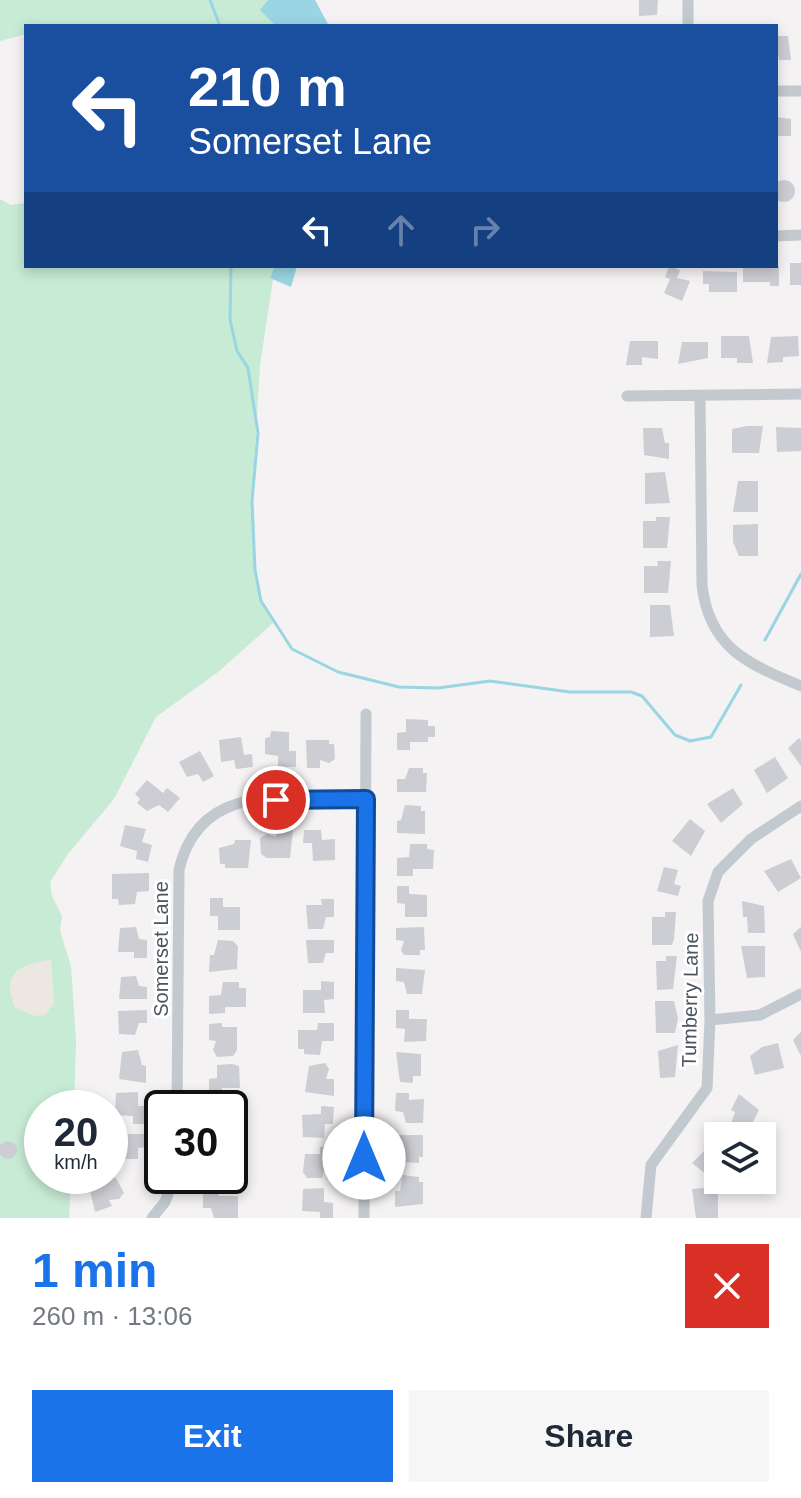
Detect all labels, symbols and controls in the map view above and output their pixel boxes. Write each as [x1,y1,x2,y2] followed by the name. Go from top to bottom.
[188,55,347,118] text: 210 m
[56,56,160,160] icon: left
[188,121,432,162] text: Somerset Lane
[295,208,339,252] icon: left
[379,208,423,252] icon: ahead
[463,208,507,252] icon: right
[242,766,310,834] pin
[254,778,298,822] icon: arrive
[150,881,172,1017] street label: Somerset Lane
[678,932,702,1068] street label: Tumberry Lane
[144,1090,248,1194] speed limit sign: 30
[54,1110,98,1154] text: 20
[322,1116,406,1200] position arrow
[704,1122,776,1194] map controls
[704,1122,776,1194] button: layers
[54,1151,98,1173] text: km/h
[32,1244,157,1297] text: 1 min
[685,1244,769,1328] button: close
[32,1301,192,1331] text: 260 m · 13:06
[32,1390,393,1482] button: Exit
[409,1390,769,1482] button: Share

